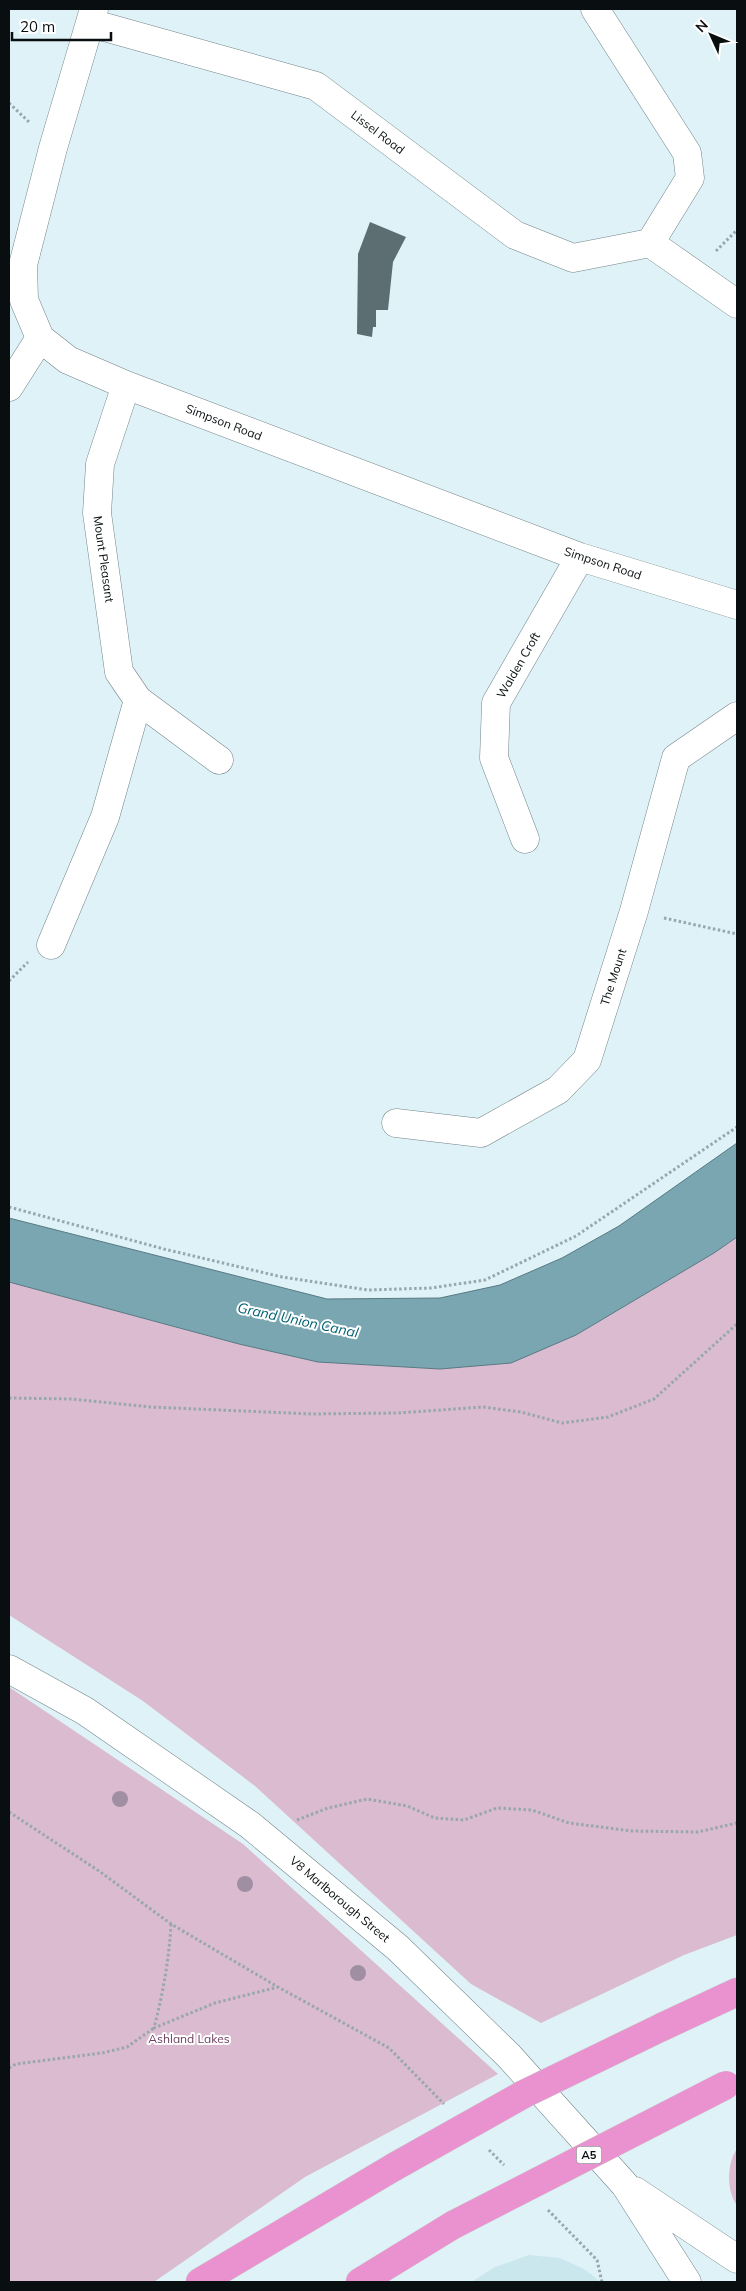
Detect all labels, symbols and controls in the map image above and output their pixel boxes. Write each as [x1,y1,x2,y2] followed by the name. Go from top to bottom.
[12,10,111,42] scale bar
[686,10,736,60] north arrow
[692,16,712,36] text: N
[20,17,55,36] text: 20 m
[348,107,408,157] street label: Lissel Road
[184,401,264,443] street label: Simpson Road
[91,515,117,603] street label: Mount Pleasant
[562,543,644,583] street label: Simpson Road
[493,629,543,701] street label: Walden Croft
[597,947,629,1007] street label: The Mount
[236,1298,361,1342] water label: Grand Union Canal
[287,1853,393,1945] street label: V8 Marlborough Street
[148,2031,230,2046] park label: Ashland Lakes
[576,2146,602,2164] road number: A5

